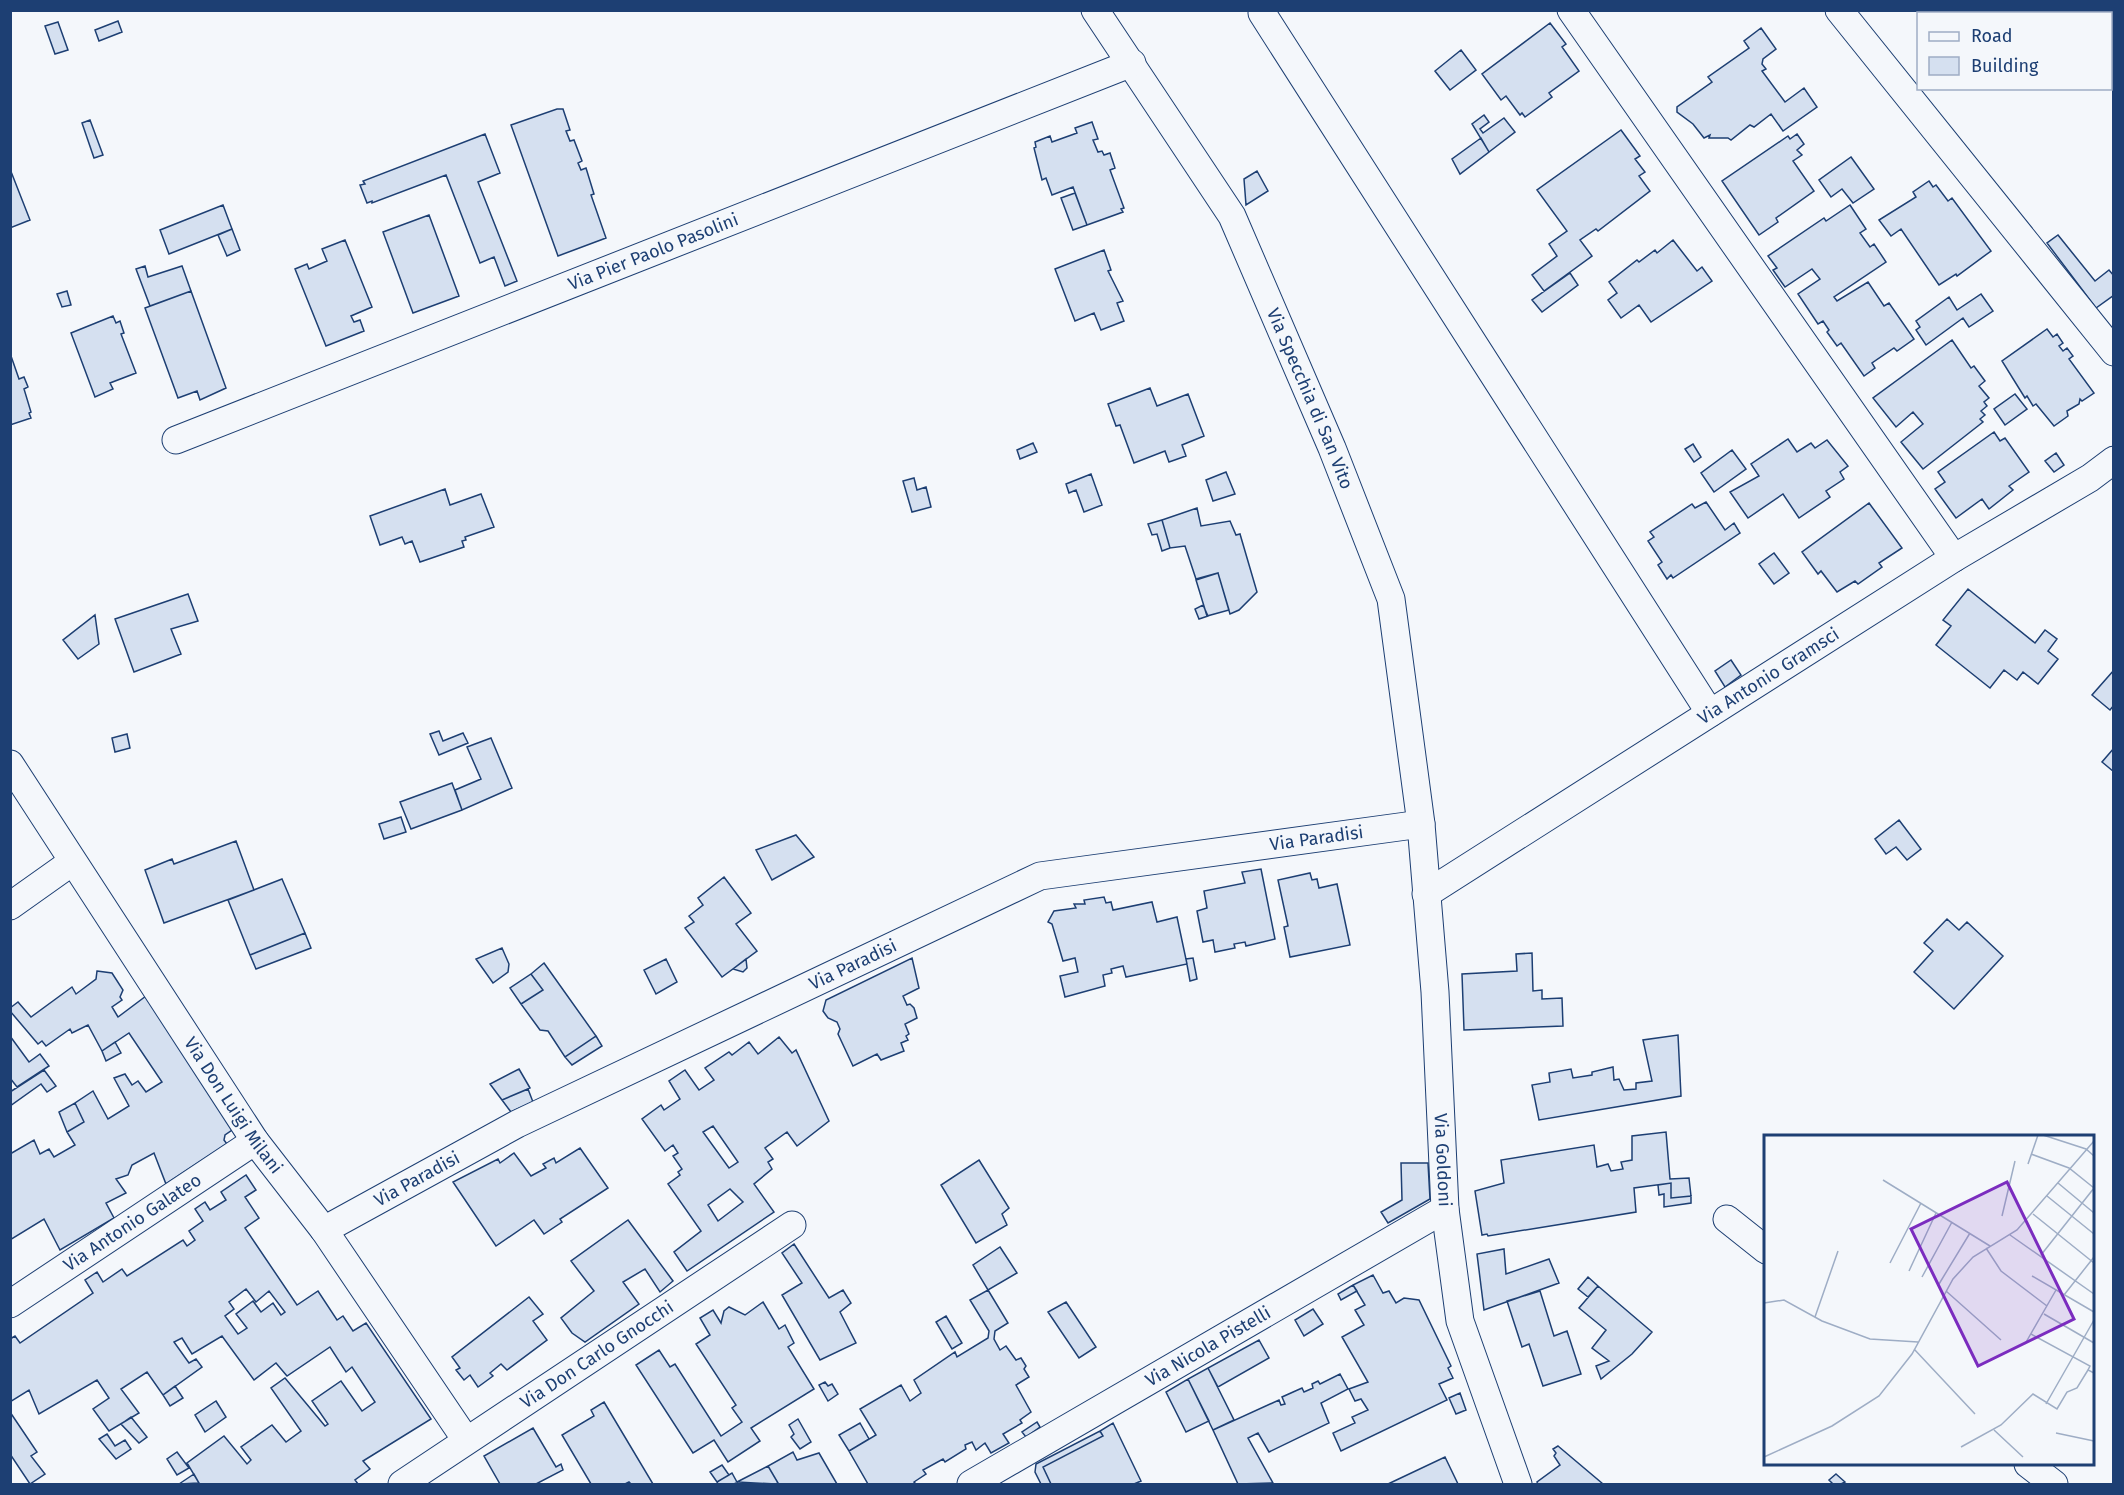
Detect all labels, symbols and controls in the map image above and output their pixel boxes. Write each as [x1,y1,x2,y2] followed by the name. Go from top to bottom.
[1917,12,2112,90] legend
[1971,25,2013,47] text: Road
[1971,55,2039,77] text: Building
[565,208,741,295] street label: Via Pier Paolo Pasolini
[1262,305,1358,492] street label: Via Specchia di San Vito
[1694,623,1843,729] street label: Via Antonio Gramsci
[1268,821,1365,856] street label: Via Paradisi
[806,935,900,995] street label: Via Paradisi
[179,1033,287,1178] street label: Via Don Luigi Milani
[1430,1113,1456,1207] street label: Via Goldoni
[1764,1135,2094,1465] inset map
[370,1147,464,1211] street label: Via Paradisi
[59,1169,205,1276] street label: Via Antonio Galateo
[516,1296,678,1413] street label: Via Don Carlo Gnocchi
[1141,1302,1275,1391] street label: Via Nicola Pistelli

